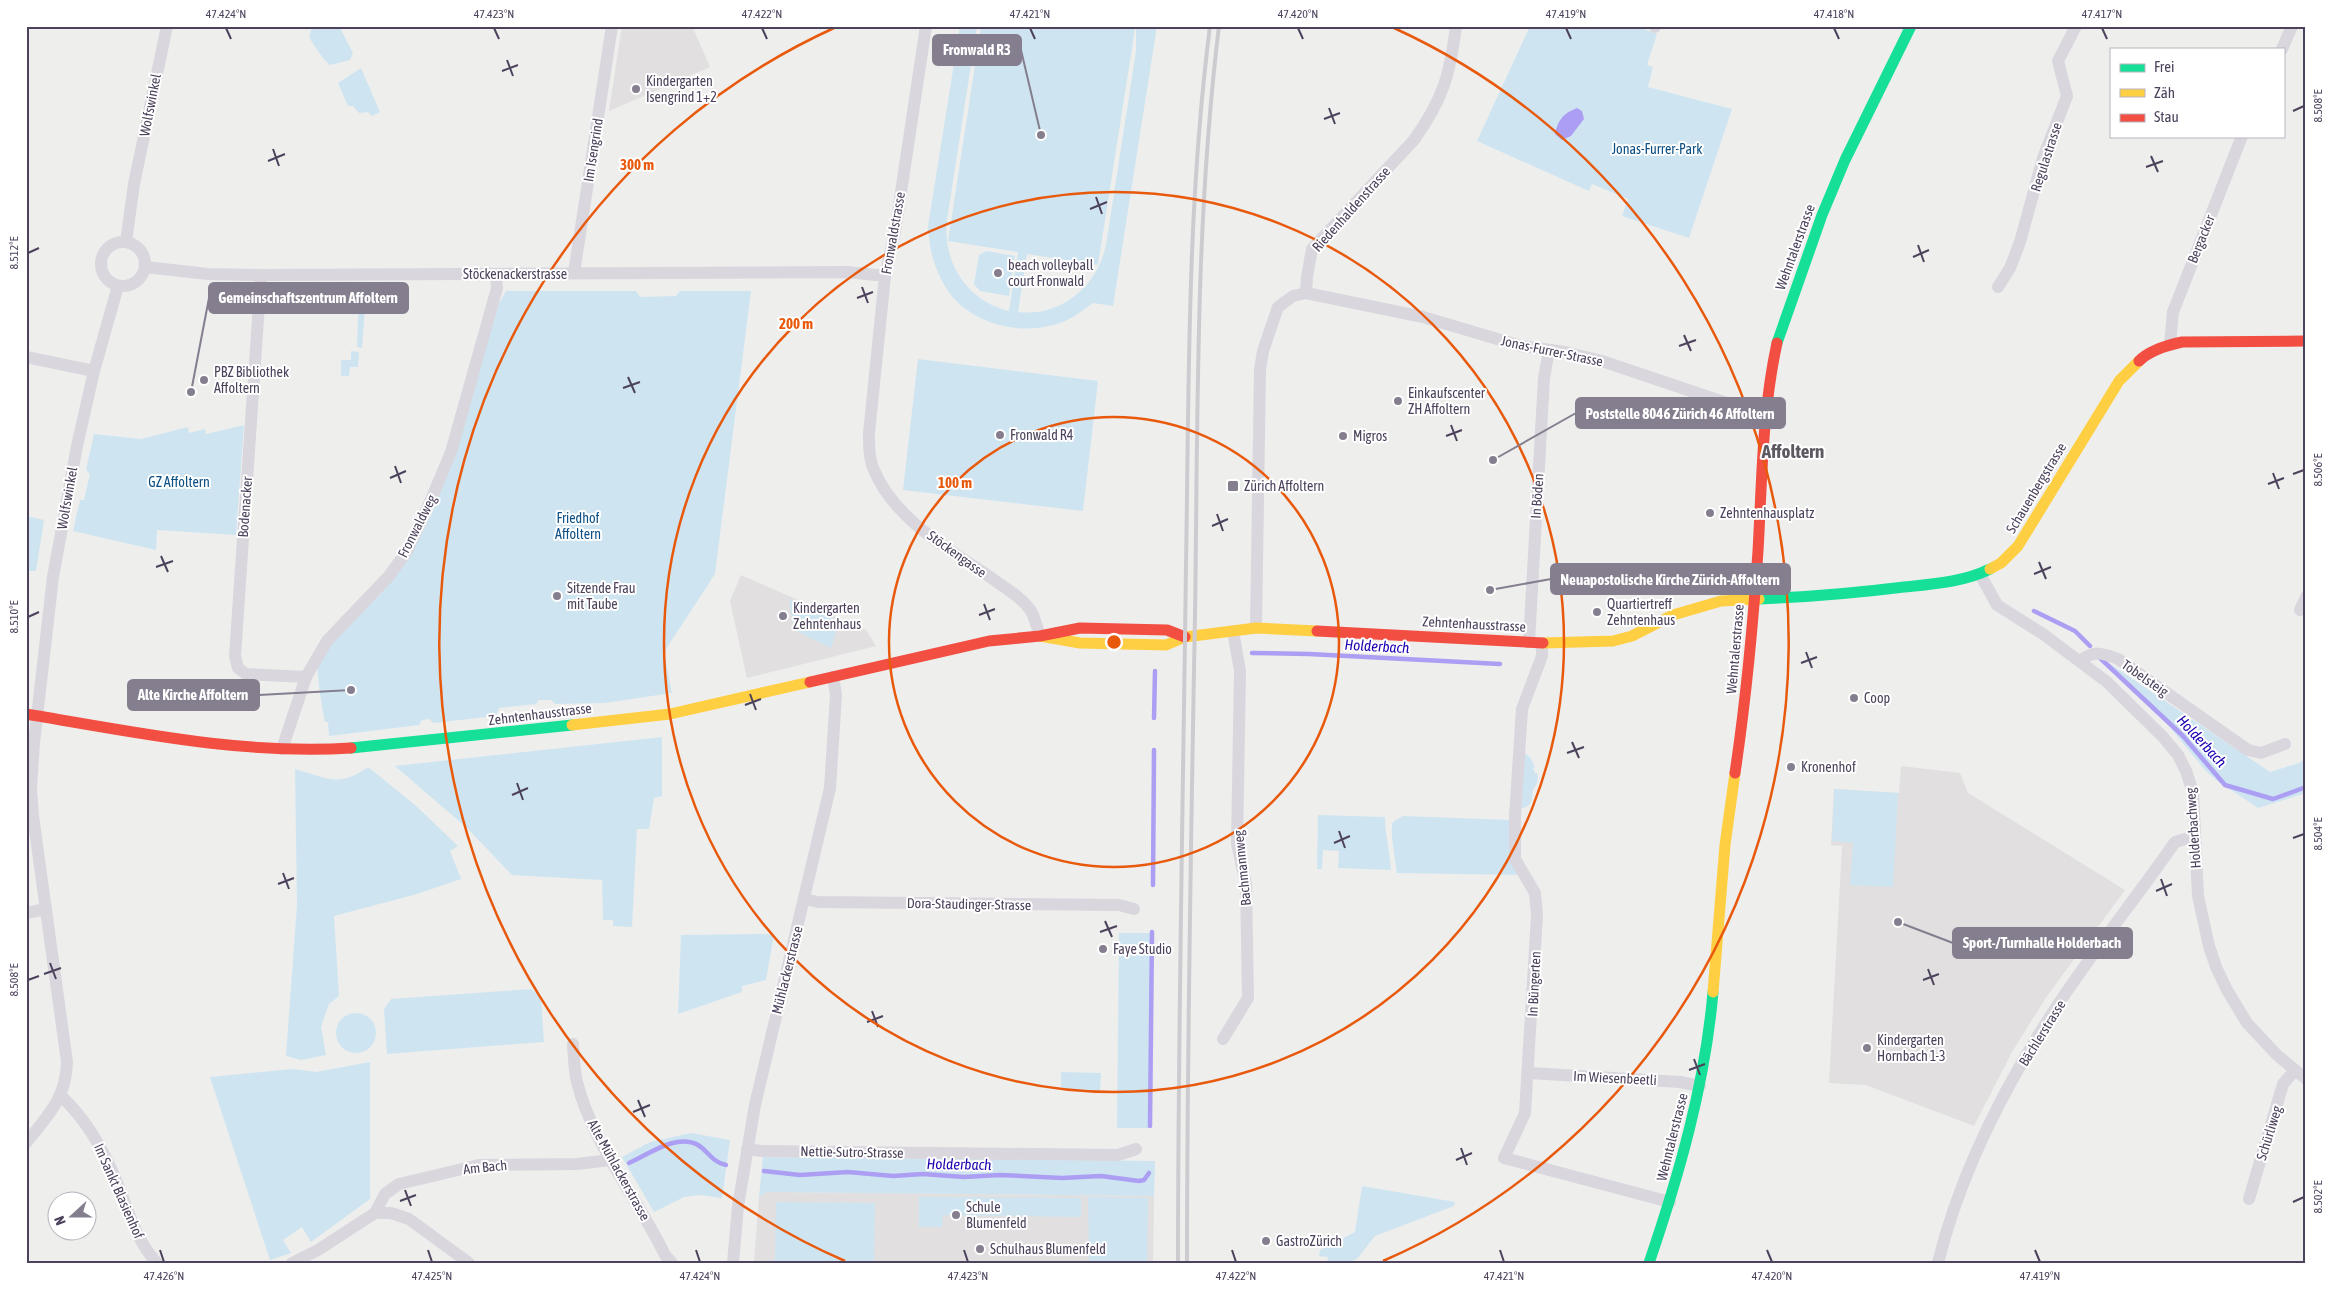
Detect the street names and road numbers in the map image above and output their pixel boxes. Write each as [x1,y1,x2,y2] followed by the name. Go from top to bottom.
[136,72,164,138] street label: Wolfswinkel
[580,117,606,183] street label: Im Isengrind
[2027,120,2065,194] street label: Regulastrasse
[1309,163,1393,255] street label: Riedenhaldenstrasse
[878,191,908,275] street label: Fronwaldstrasse
[1772,202,1818,292] street label: Wehntalerstrasse
[2184,212,2218,265] street label: Bergacker
[463,266,567,282] street label: Stöckenackerstrasse
[1500,332,1604,370] street label: Jonas-Furrer-Strasse
[2003,440,2069,536] street label: Schauenbergstrasse
[54,465,80,530] street label: Wolfswinkel
[1527,473,1547,519] street label: In Böden
[235,475,255,538] street label: Bodenacker
[394,492,440,560] street label: Fronwaldweg
[924,527,990,581] street label: Stöckengasse
[1723,604,1747,694] street label: Wehntalerstrasse
[1422,613,1526,635] street label: Zehntenhausstrasse
[2119,656,2171,700] street label: Tobelsteig
[487,700,593,728] street label: Zehntenhausstrasse
[2182,787,2204,869] street label: Holderbachweg
[1230,829,1254,907] street label: Bachmannweg
[907,895,1031,913] street label: Dora-Staudinger-Strasse
[768,924,806,1016] street label: Mühlackerstrasse
[1524,951,1544,1017] street label: In Büngerten
[2015,997,2069,1069] street label: Bächlerstrasse
[1573,1068,1657,1088] street label: Im Wiesenbeetli
[1653,1091,1691,1183] street label: Wehntalerstrasse
[2253,1104,2285,1162] street label: Schürliweg
[585,1117,653,1223] street label: Alte Mühlackerstrasse
[91,1141,147,1241] street label: Im Sankt Blasienhof
[800,1143,904,1161] street label: Nettie-Sutro-Strasse
[462,1157,508,1177] street label: Am Bach

